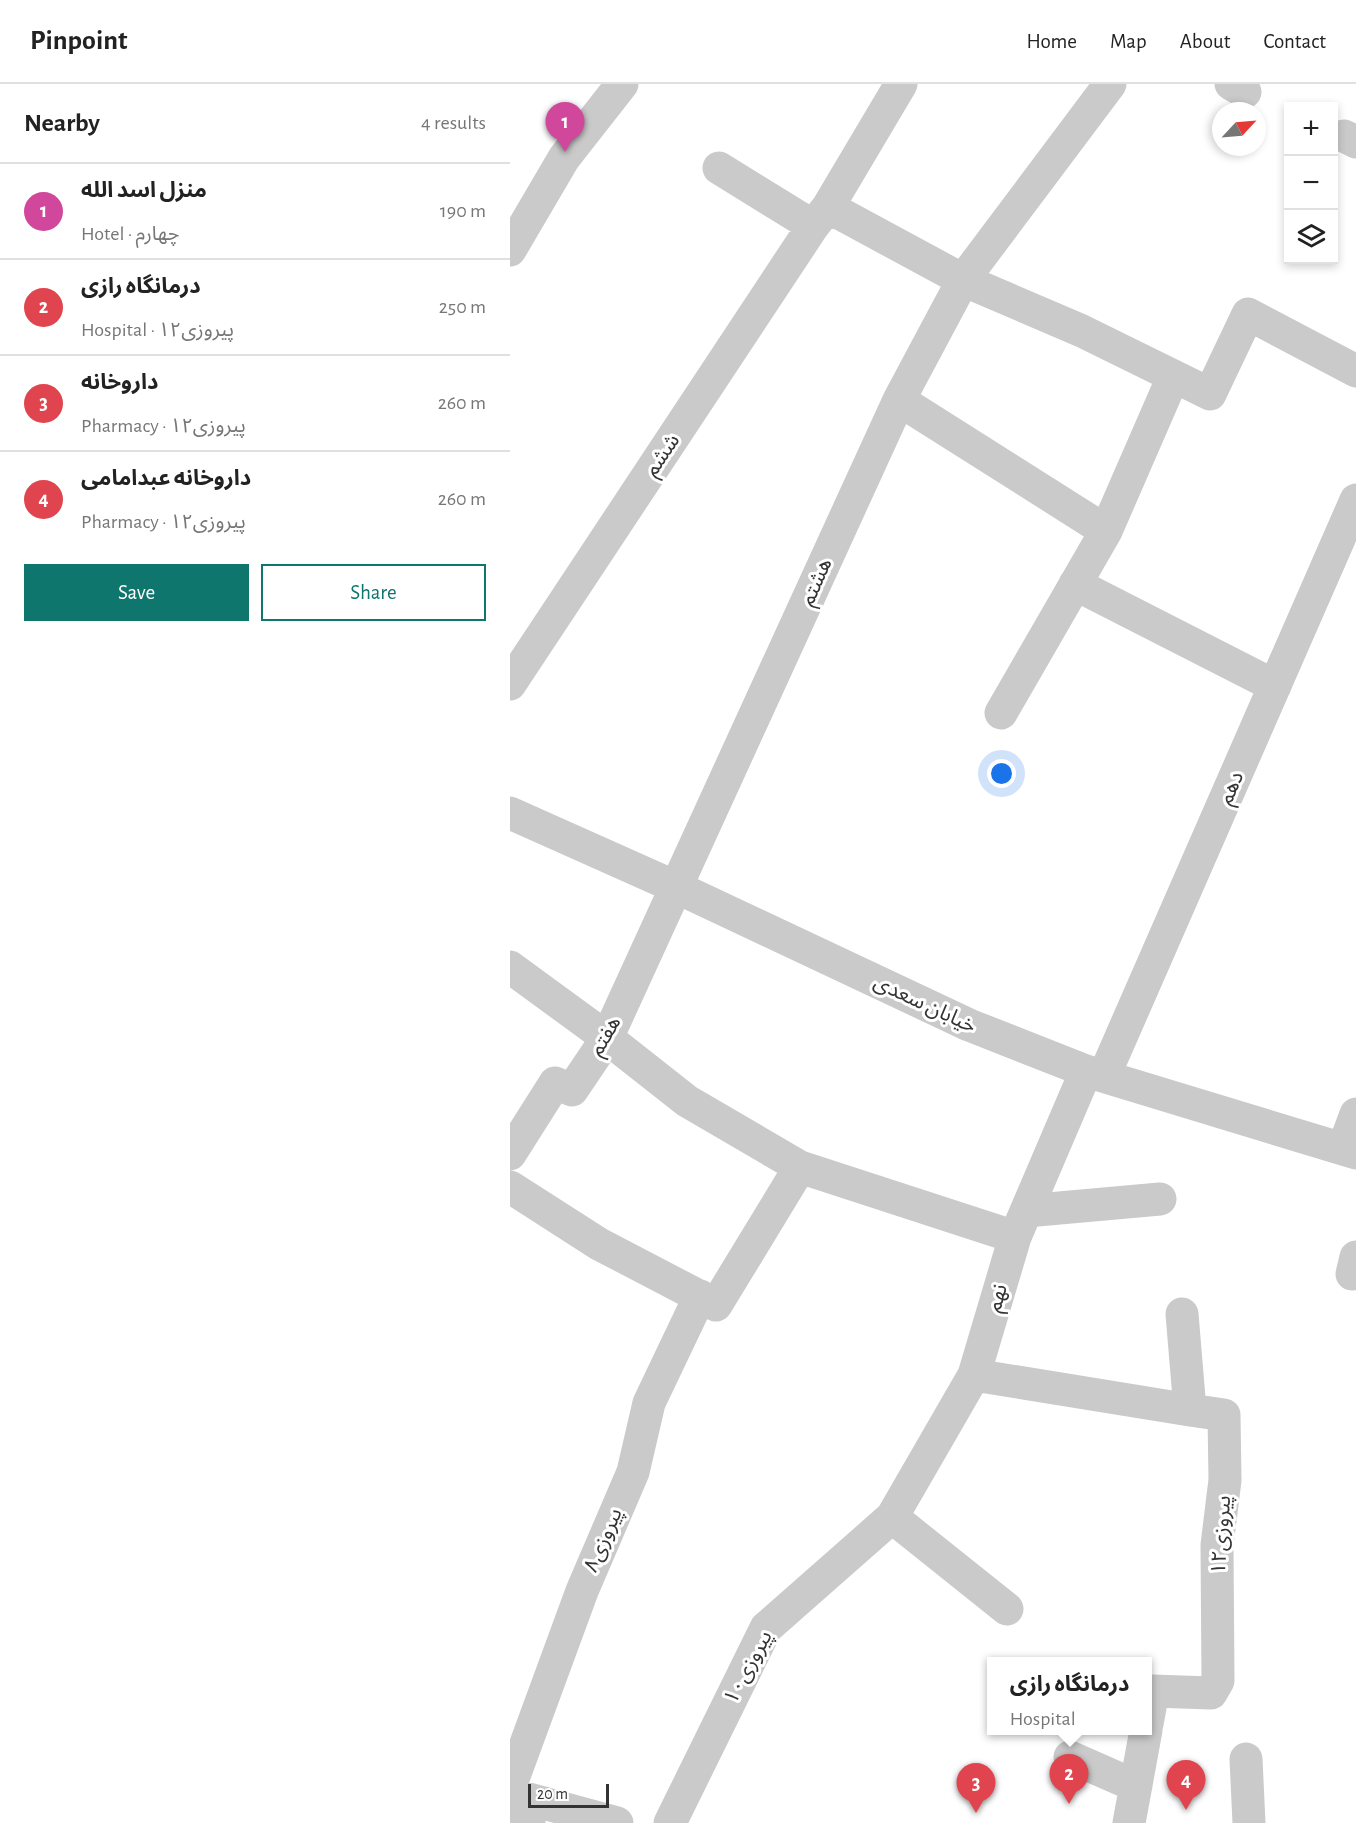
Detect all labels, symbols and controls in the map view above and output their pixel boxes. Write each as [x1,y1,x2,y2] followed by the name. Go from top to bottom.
[30,27,128,55] text: Pinpoint
[1026,31,1077,52] text: Home
[1110,31,1147,52] text: Map
[1180,31,1230,52] text: About
[1263,31,1326,52] text: Contact
[1212,102,1266,156] north arrow
[1284,102,1338,264] map controls
[1284,102,1338,156] button: +
[546,103,584,152] pin: 1
[24,110,100,136] text: Nearby
[421,113,486,133] text: 4 results
[1284,156,1338,210] button: −
[81,179,207,201] text: منزل اسد الله
[40,201,47,221] text: 1
[440,201,486,221] text: 190 m
[1284,210,1338,264] button: layers
[81,224,180,244] text: Hotel · چهارم
[81,275,201,297] text: درمانگاه رازی
[39,297,48,317] text: 2
[439,297,486,317] text: 250 m
[81,320,234,340] text: Hospital · پیروزی۱۲
[81,371,158,393] text: داروخانه
[39,393,48,413] text: 3
[438,393,486,413] text: 260 m
[81,416,246,436] text: Pharmacy · پیروزی۱۲
[640,430,687,482] street label: ششم
[81,467,251,489] text: داروخانه عبدامامی
[38,489,49,509] text: 4
[438,489,486,509] text: 260 m
[81,512,246,532] text: Pharmacy · پیروزی۱۲
[796,555,839,611] street label: هشتم
[24,564,249,621] button: Save
[261,564,486,621] button: Share
[987,759,1016,788] your location
[1215,768,1251,809] street label: دهم
[870,971,979,1038] street label: خیابان سعدی
[585,1013,628,1061] street label: هفتم
[983,1282,1015,1316] street label: نهم
[1208,1495,1236,1576] street label: پیروزی۱۲
[580,1505,628,1576] street label: پیروزی۸
[720,1627,778,1708] street label: پیروزی۱۰
[987,1657,1152,1735] popup
[1010,1673,1129,1695] text: درمانگاه رازی
[1010,1709,1076,1729] text: Hospital
[1050,1754,1088,1804] pin: 2
[1166,1760,1206,1810] pin: 4
[956,1764,996,1813] pin: 3
[528,1781,609,1808] scale bar
[537,1786,568,1802] text: 20 m

